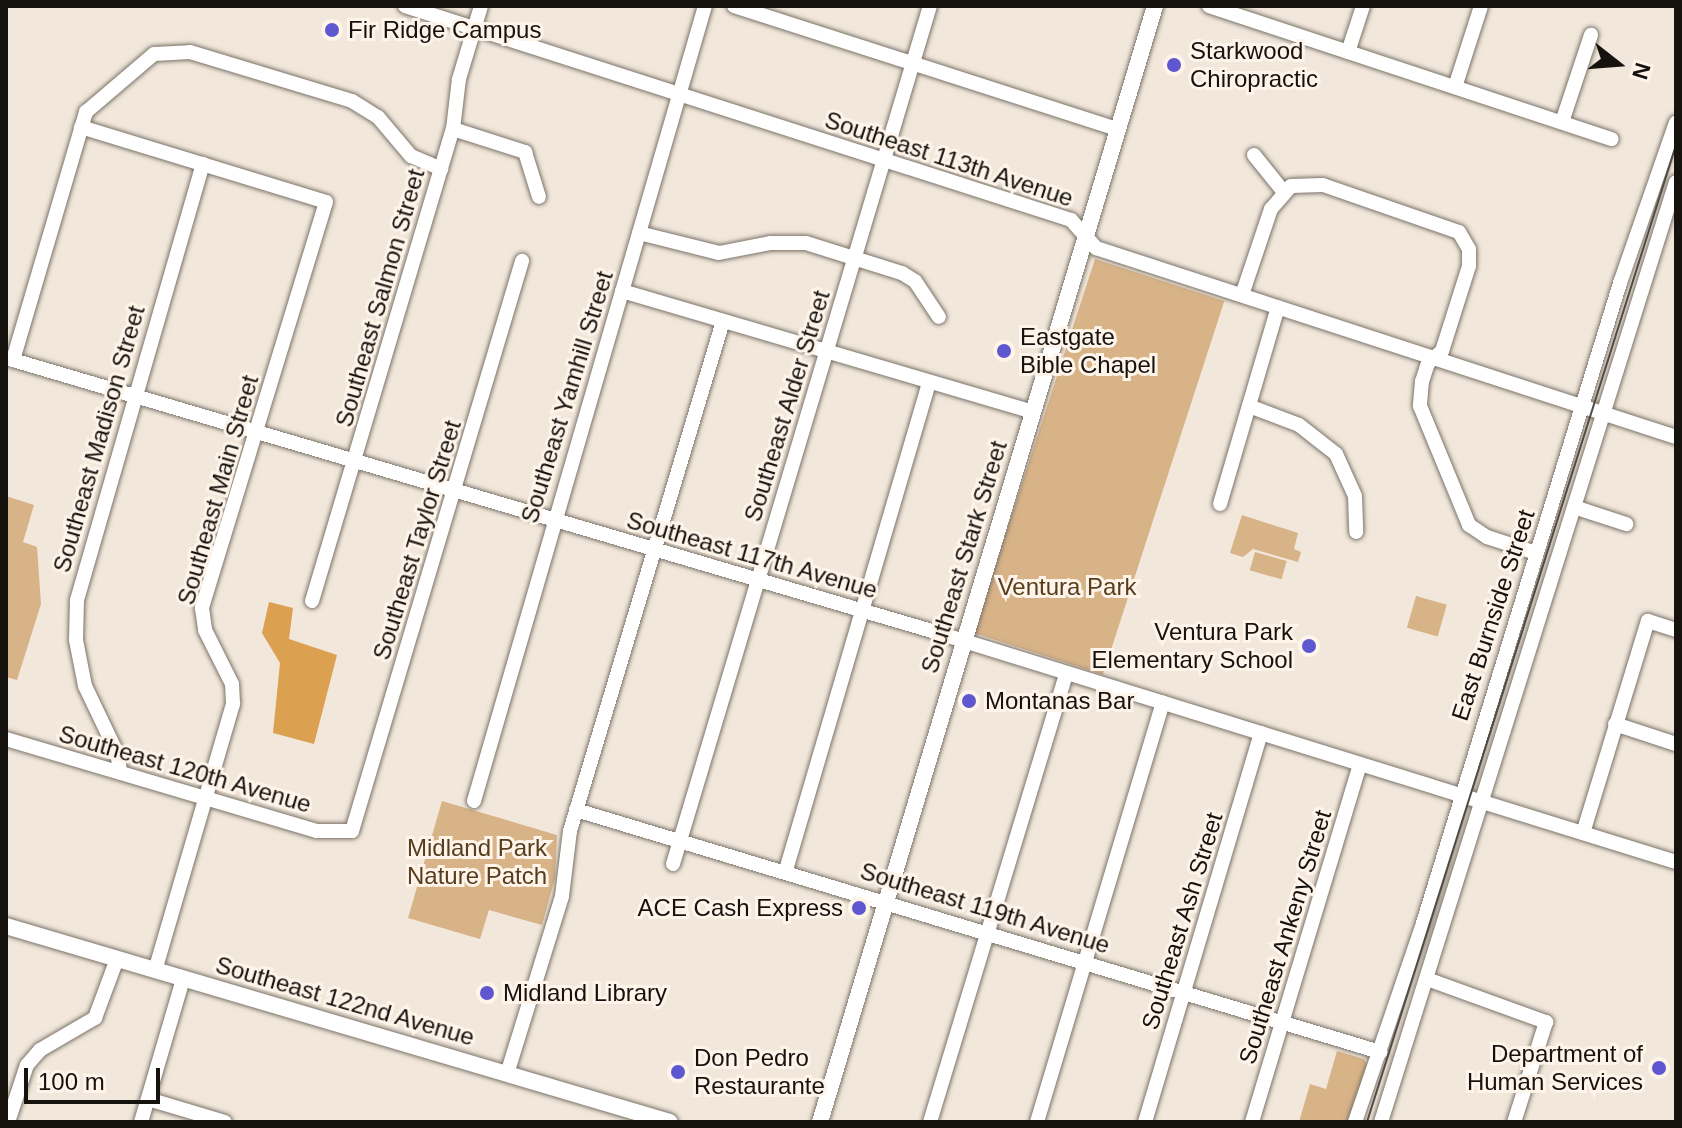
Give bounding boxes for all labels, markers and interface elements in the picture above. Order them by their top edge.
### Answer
place label: Fir Ridge Campus [348,16,541,44]
marker: Fir Ridge Campus [323,21,341,39]
north arrow [1578,24,1658,104]
place label: Starkwood Chiropractic [1190,37,1318,93]
marker: Starkwood Chiropractic [1165,56,1183,74]
text: N [1627,60,1656,82]
street label: Southeast 113th Avenue [821,105,1077,213]
street label: Southeast Salmon Street [329,166,431,430]
street label: Southeast Yamhill Street [515,267,619,527]
street label: Southeast Alder Street [738,286,836,526]
street label: Southeast Madison Street [47,302,151,576]
place label: Eastgate Bible Chapel [1020,323,1156,379]
marker: Eastgate Bible Chapel [995,342,1013,360]
street label: Southeast Main Street [171,372,265,608]
street label: Southeast Taylor Street [367,417,467,663]
street label: Southeast Stark Street [915,437,1013,677]
street label: Southeast 117th Avenue [623,505,881,605]
street label: East Burnside Street [1445,506,1541,724]
park label: Ventura Park [998,573,1136,601]
place label: Ventura Park Elementary School [1092,618,1293,674]
marker: Ventura Park Elementary School [1300,637,1318,655]
place label: Montanas Bar [985,687,1134,715]
marker: Montanas Bar [960,692,978,710]
street label: Southeast 120th Avenue [55,719,315,819]
street label: Southeast Ankeny Street [1232,806,1338,1068]
street label: Southeast Ash Street [1135,808,1229,1034]
park label: Midland Park Nature Patch [407,834,547,890]
street label: Southeast 119th Avenue [856,856,1114,960]
place label: ACE Cash Express [638,894,843,922]
marker: ACE Cash Express [850,899,868,917]
street label: Southeast 122nd Avenue [212,950,478,1052]
place label: Midland Library [503,979,667,1007]
marker: Midland Library [478,984,496,1002]
place label: Department of Human Services [1467,1040,1643,1096]
place label: Don Pedro Restaurante [694,1044,825,1100]
scale bar [28,1052,164,1102]
marker: Department of Human Services [1650,1059,1668,1077]
marker: Don Pedro Restaurante [669,1063,687,1081]
text: 100 m [38,1068,105,1095]

